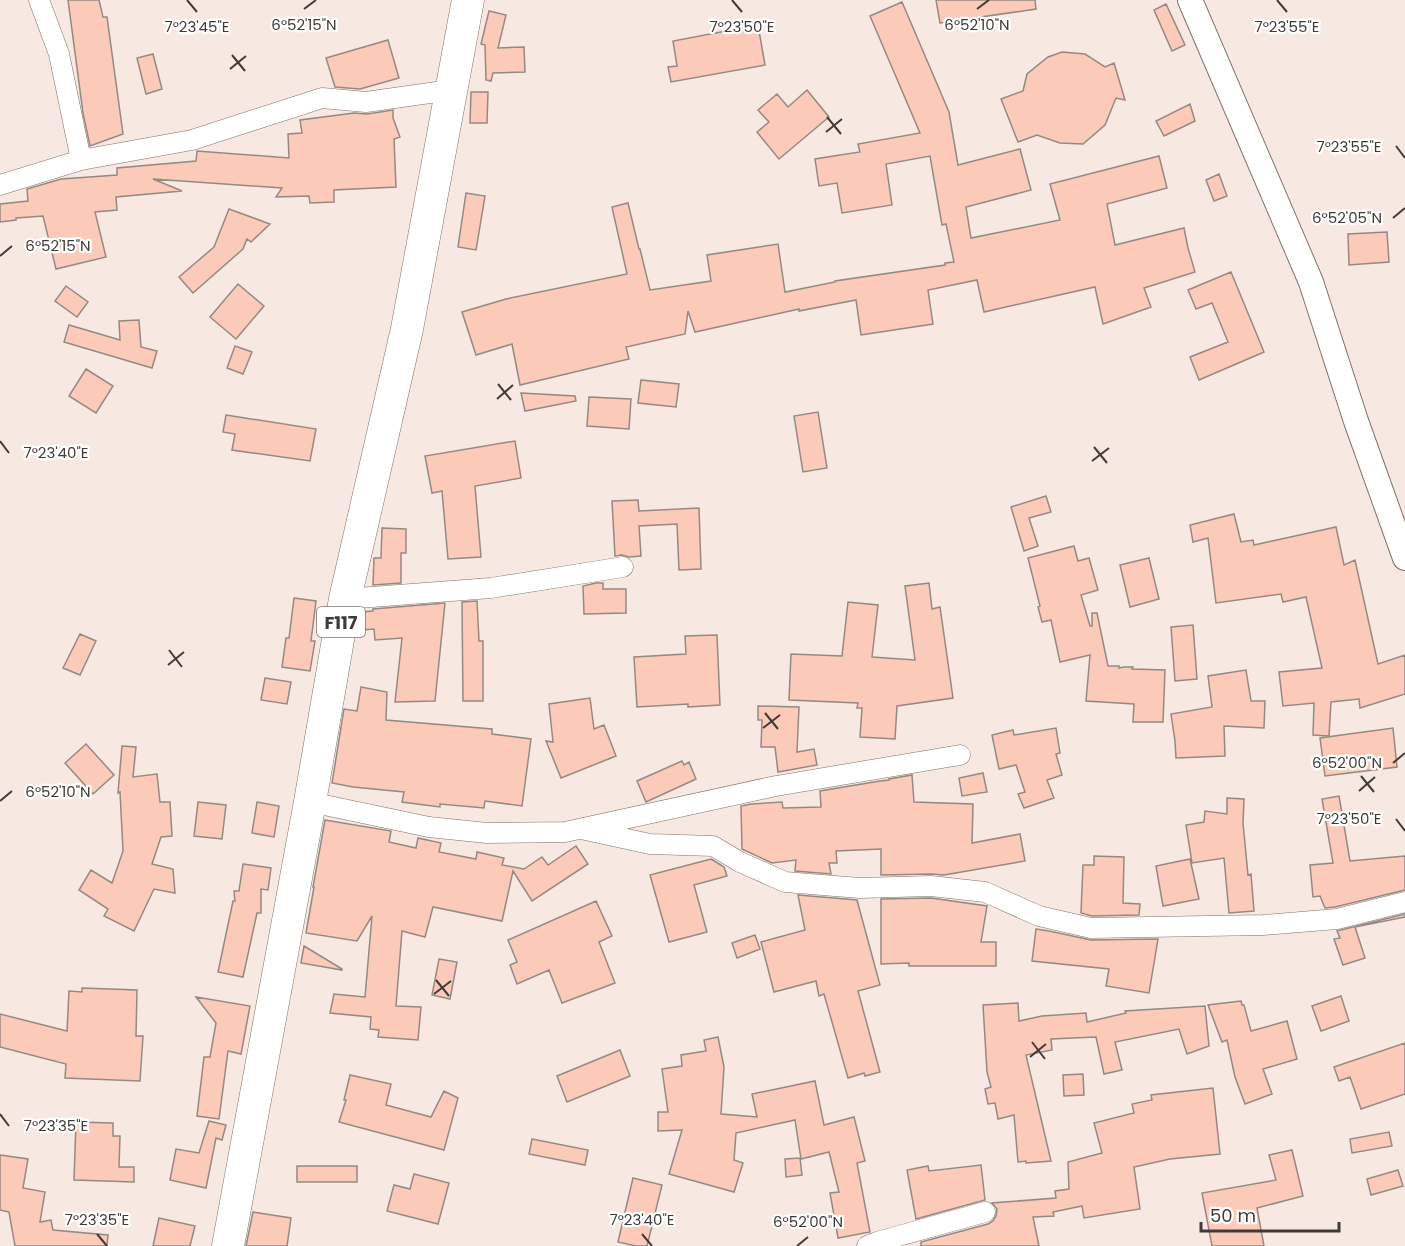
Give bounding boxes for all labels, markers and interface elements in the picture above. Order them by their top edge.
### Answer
text: 6°52'15"N [271,14,337,35]
text: 6°52'10"N [944,14,1010,35]
text: 7°23'45"E [164,16,230,37]
text: 7°23'50"E [709,16,775,37]
text: 7°23'55"E [1254,16,1320,37]
text: 7°23'55"E [1316,136,1382,157]
text: 6°52'05"N [1312,207,1382,228]
text: 6°52'15"N [25,235,91,256]
text: 7°23'40"E [23,442,89,463]
road number: F117 [317,607,365,637]
text: 6°52'00"N [1312,752,1382,773]
text: 6°52'10"N [25,781,91,802]
text: 7°23'50"E [1316,808,1382,829]
text: 7°23'35"E [24,1115,88,1136]
scale bar [1201,1195,1339,1233]
text: 50 m [1210,1203,1256,1228]
text: 7°23'35"E [65,1209,129,1230]
text: 7°23'40"E [609,1209,675,1230]
text: 6°52'00"N [773,1211,843,1232]

